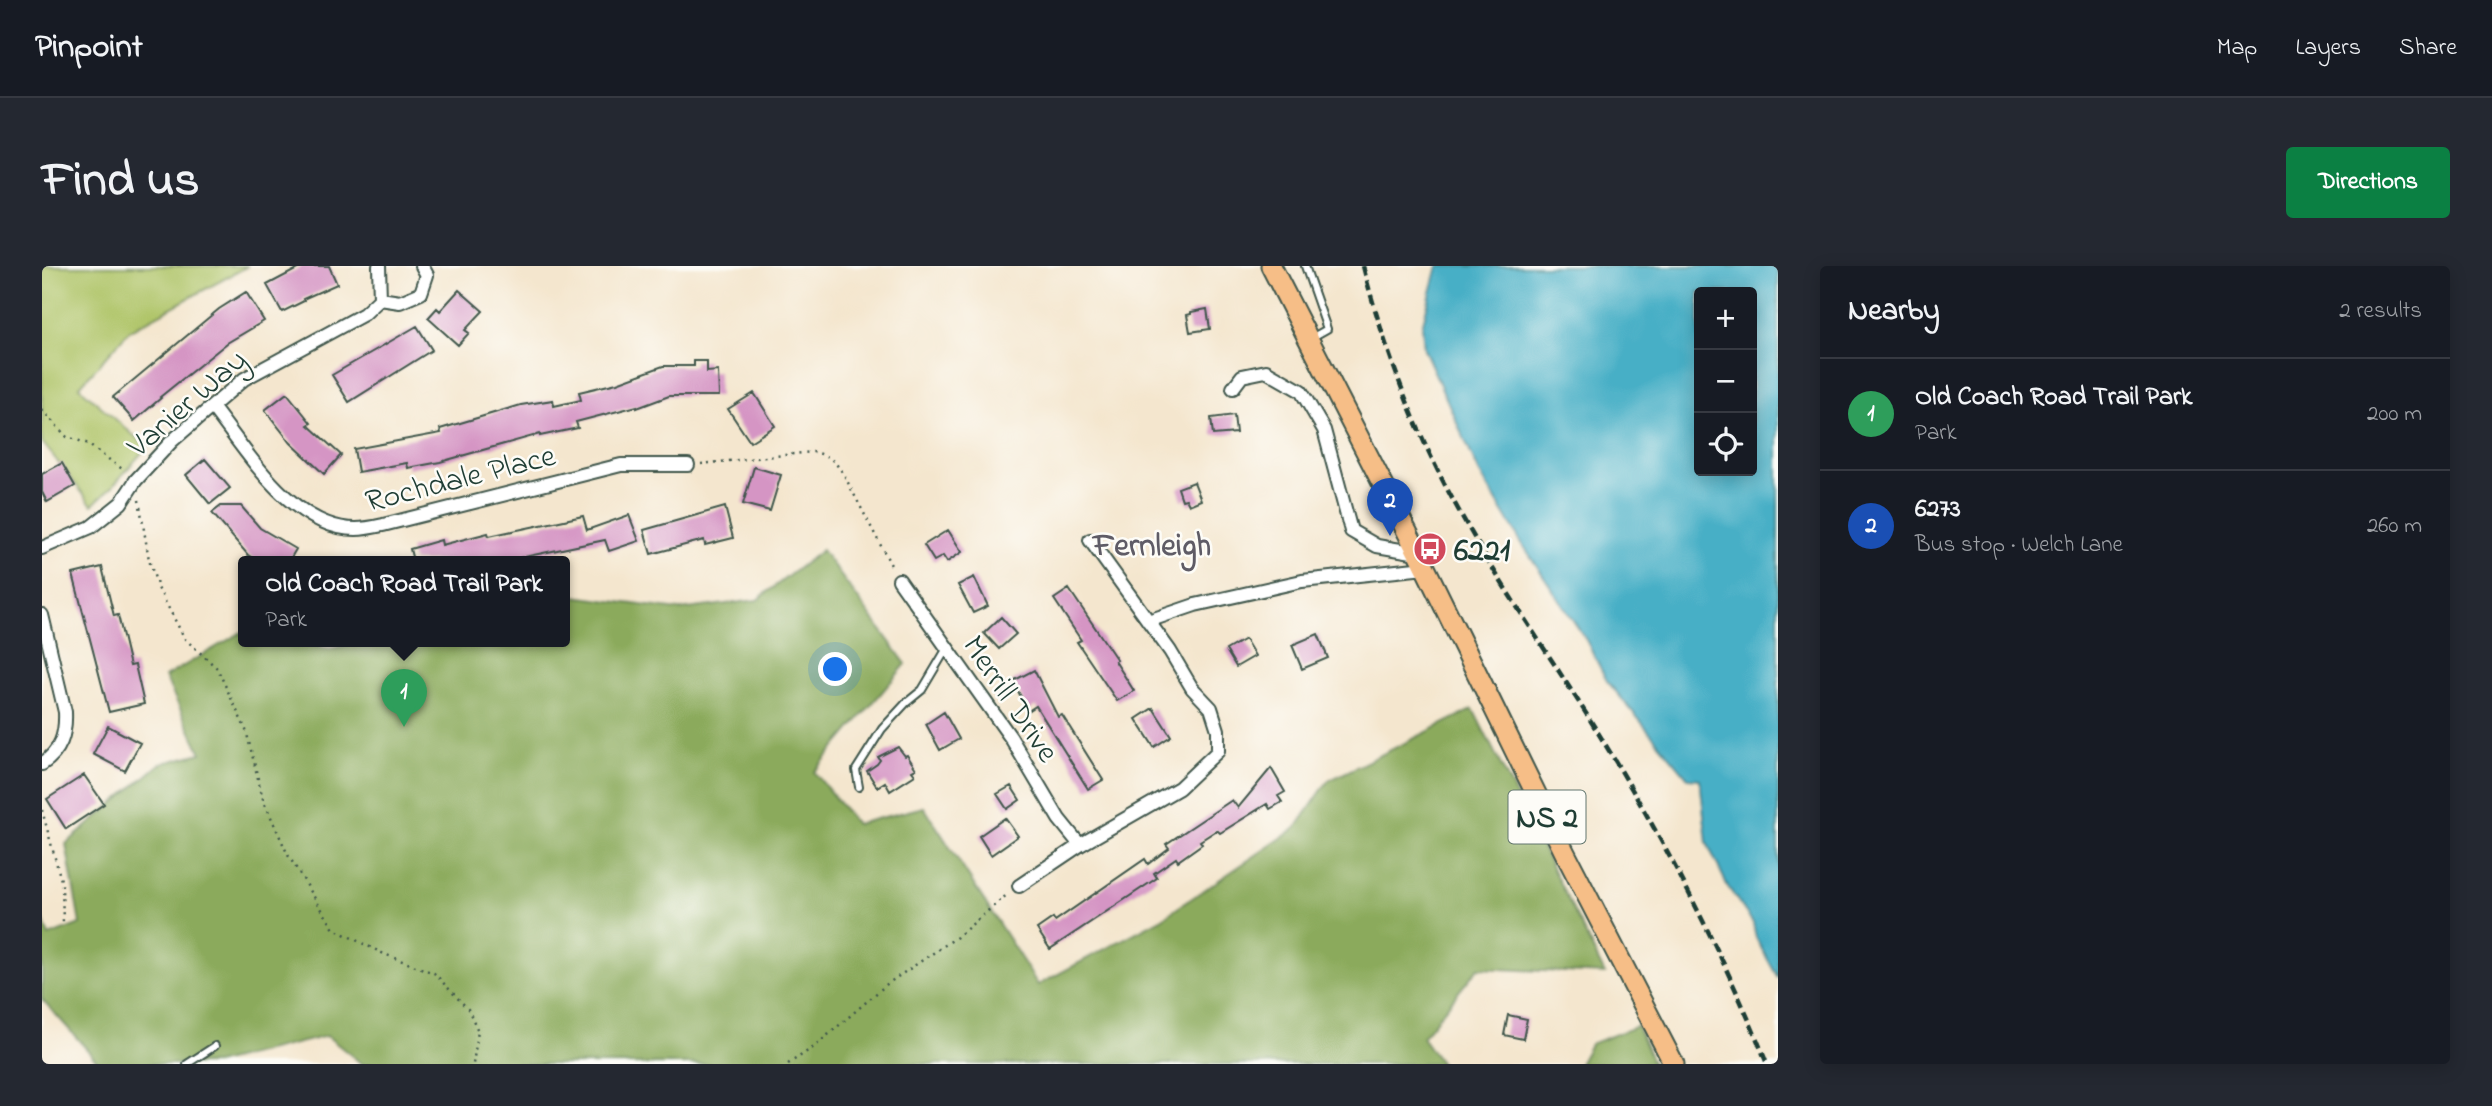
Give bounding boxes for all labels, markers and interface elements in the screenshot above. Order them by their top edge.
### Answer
text: Pinpoint [35,24,143,72]
text: Map [2217,31,2257,66]
text: Layers [2295,31,2361,66]
text: Share [2399,31,2457,66]
text: Find us [42,146,199,218]
button: Directions [2286,147,2450,218]
map controls [1694,287,1757,476]
button: + [1694,287,1757,350]
text: Nearby [1848,290,1940,334]
text: 2 results [2339,295,2422,328]
street label: Vanier Way [117,339,259,471]
button: − [1694,350,1757,413]
text: Old Coach Road Trail Park [1915,379,2192,417]
text: 1 [1867,398,1875,431]
text: 200 m [2367,398,2422,431]
button: locate [1694,413,1757,476]
text: Park [1915,417,1957,450]
street label: Rochdale Place [361,434,562,527]
pin: 2 [1367,478,1413,536]
text: 6273 [1915,491,1961,529]
text: 2 [1865,510,1877,543]
text: 260 m [2367,510,2422,543]
district label: Fernleigh [1091,523,1211,572]
place label: 6221 [1454,529,1510,576]
text: Bus stop · Welch Lane [1915,529,2123,562]
bus stop icon: 6221 [1411,530,1449,568]
popup [238,556,570,647]
text: Old Coach Road Trail Park [265,566,543,604]
text: Park [265,604,307,637]
street label: Merrill Drive [949,627,1069,774]
your location [818,652,852,686]
pin: 1 [381,669,427,727]
road number: NS 2 [1508,790,1586,844]

